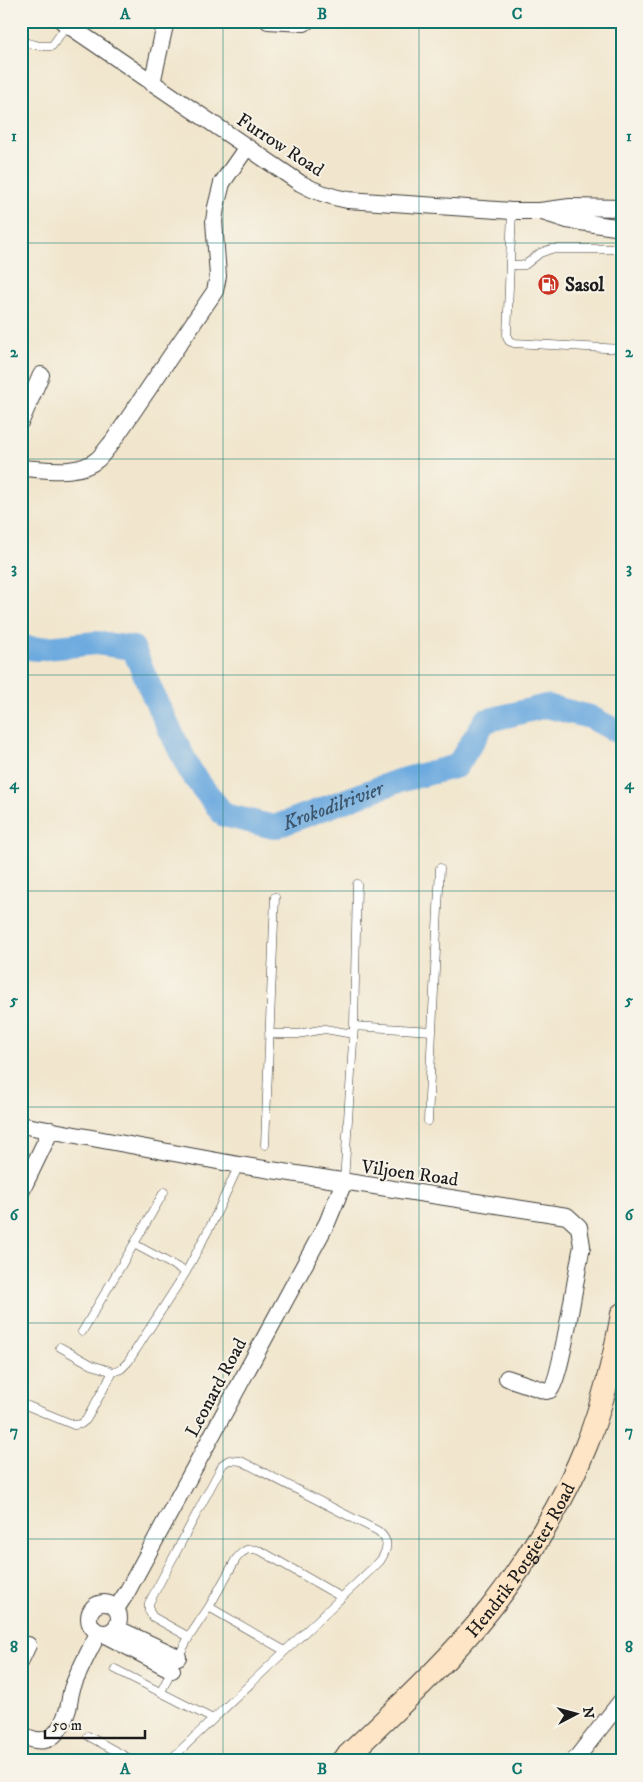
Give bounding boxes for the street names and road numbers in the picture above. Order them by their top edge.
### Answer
street label: Furrow Road [232,109,328,182]
street label: Viljoen Road [359,1155,460,1192]
street label: Leonard Road [181,1334,252,1441]
street label: Hendrik Potgieter Road [461,1479,581,1643]

